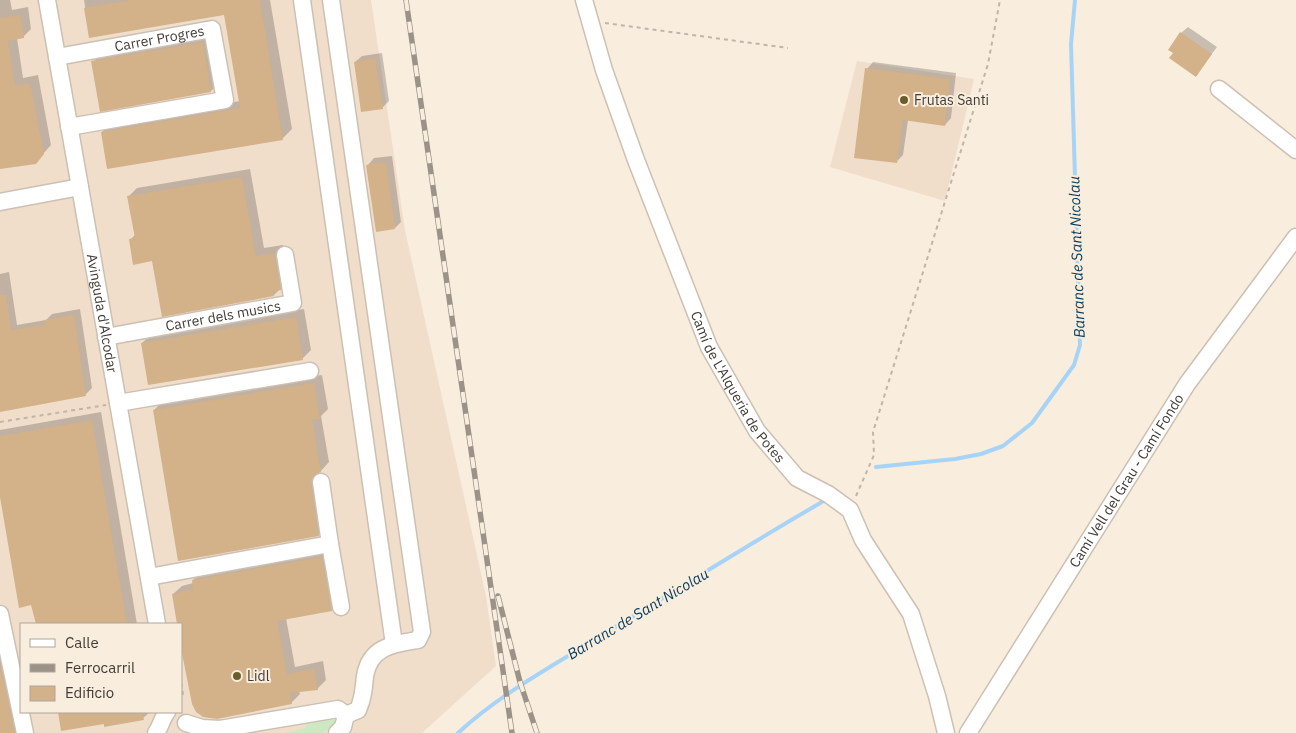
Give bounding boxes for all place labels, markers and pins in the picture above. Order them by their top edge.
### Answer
place label: Frutas Santi [914,91,989,109]
marker: Frutas Santi [898,94,910,106]
place label: Lidl [247,667,270,685]
marker: Lidl [231,670,243,682]

